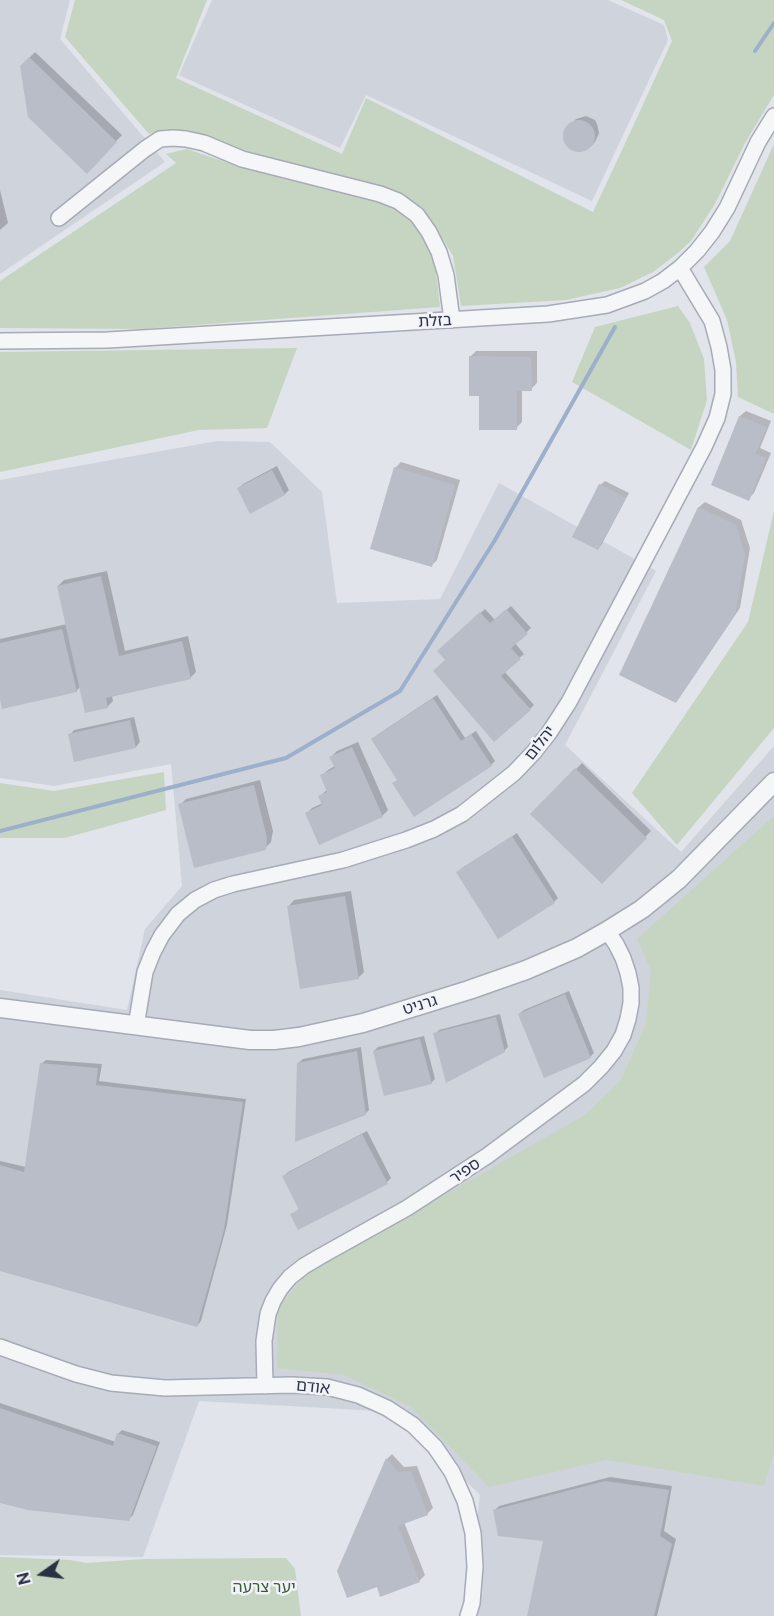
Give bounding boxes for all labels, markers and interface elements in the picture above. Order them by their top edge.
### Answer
street label: בזלת [418,311,452,331]
street label: יהלום [521,722,559,764]
street label: גרניט [400,991,440,1019]
street label: ספיר [446,1154,484,1188]
street label: אודם [295,1376,331,1398]
north arrow [12,1544,72,1604]
text: N [13,1570,35,1587]
park label: יער צרעה [232,1577,296,1597]

